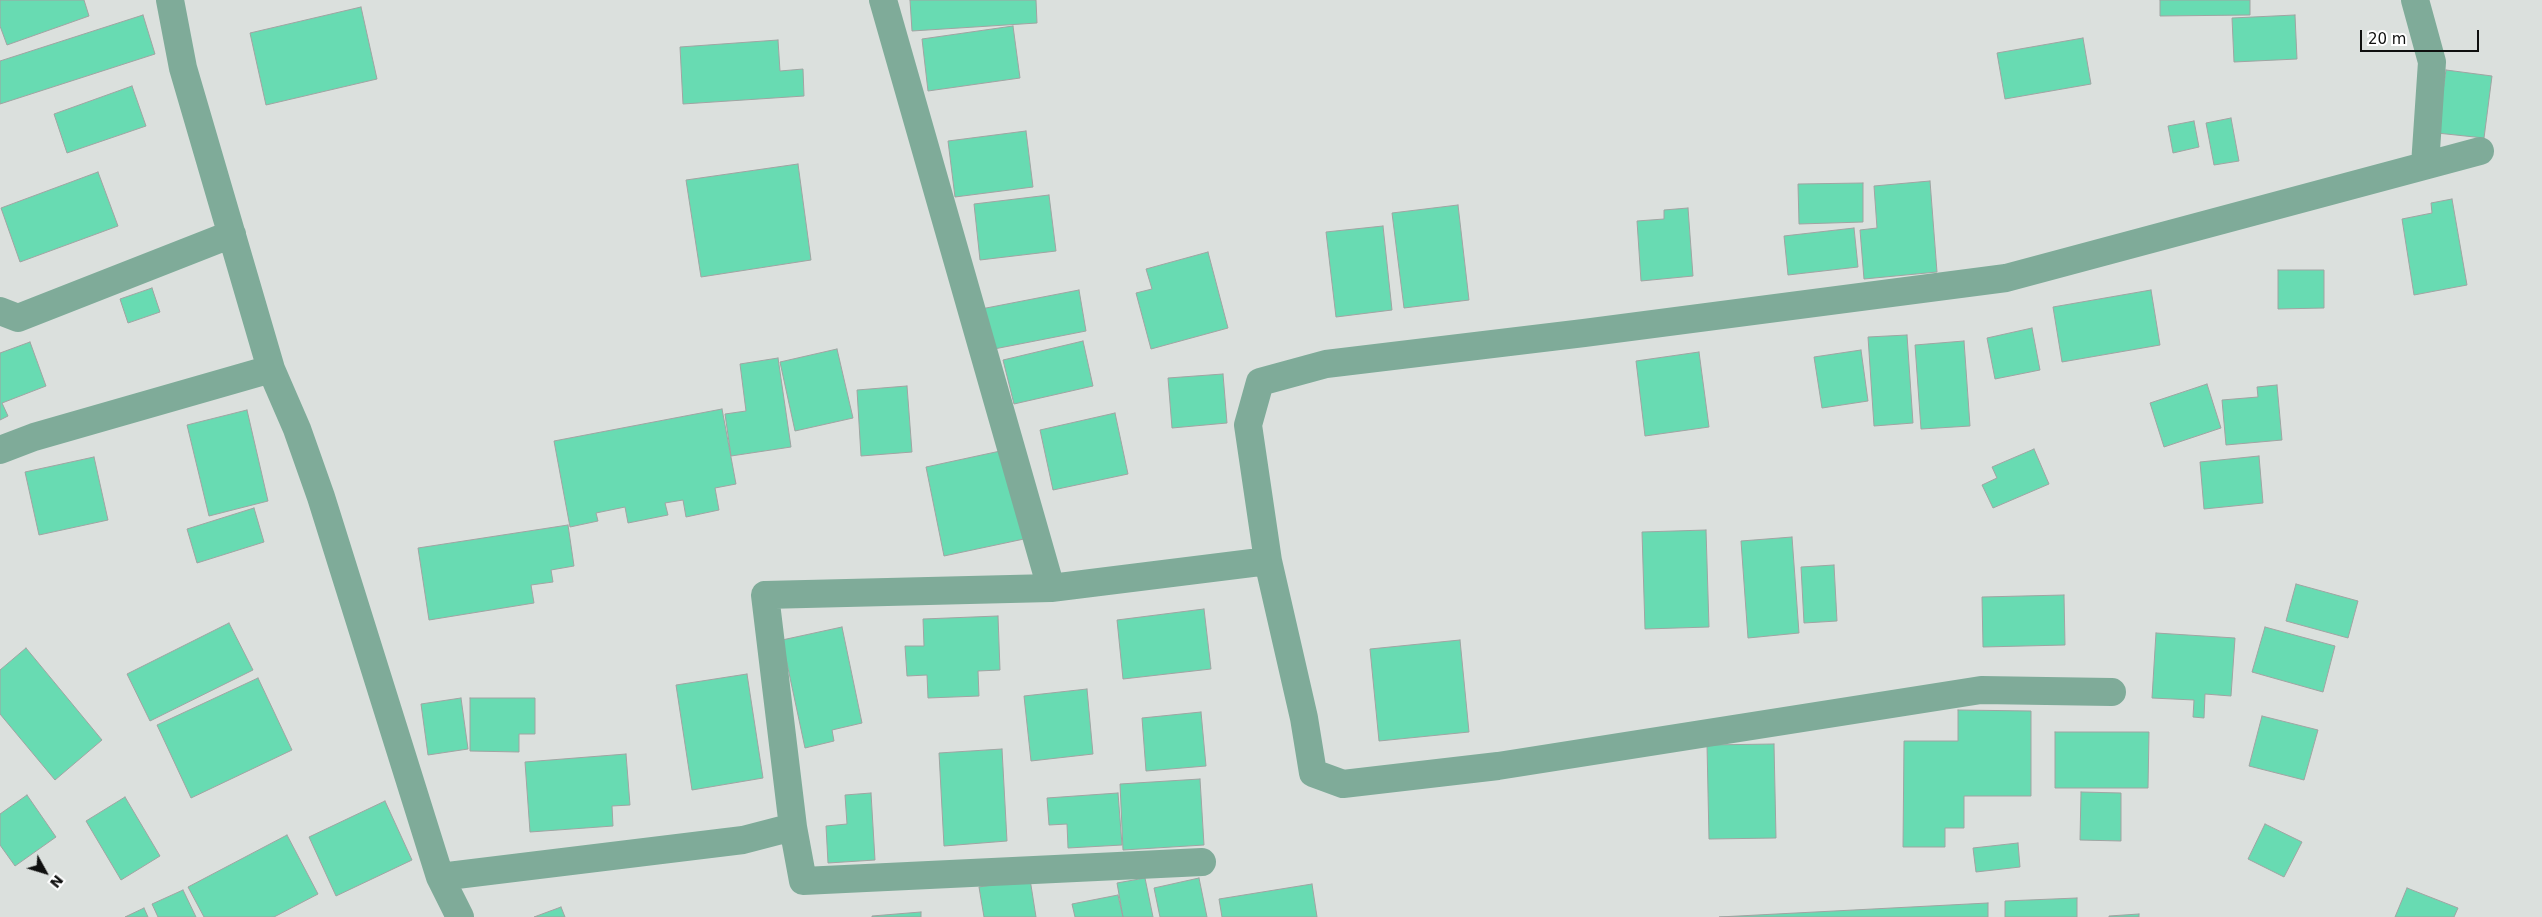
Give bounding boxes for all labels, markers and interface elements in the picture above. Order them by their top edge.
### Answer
scale bar [2362,20,2481,52]
text: 20 m [2368,30,2406,48]
north arrow [20,847,70,897]
text: N [47,872,67,891]

